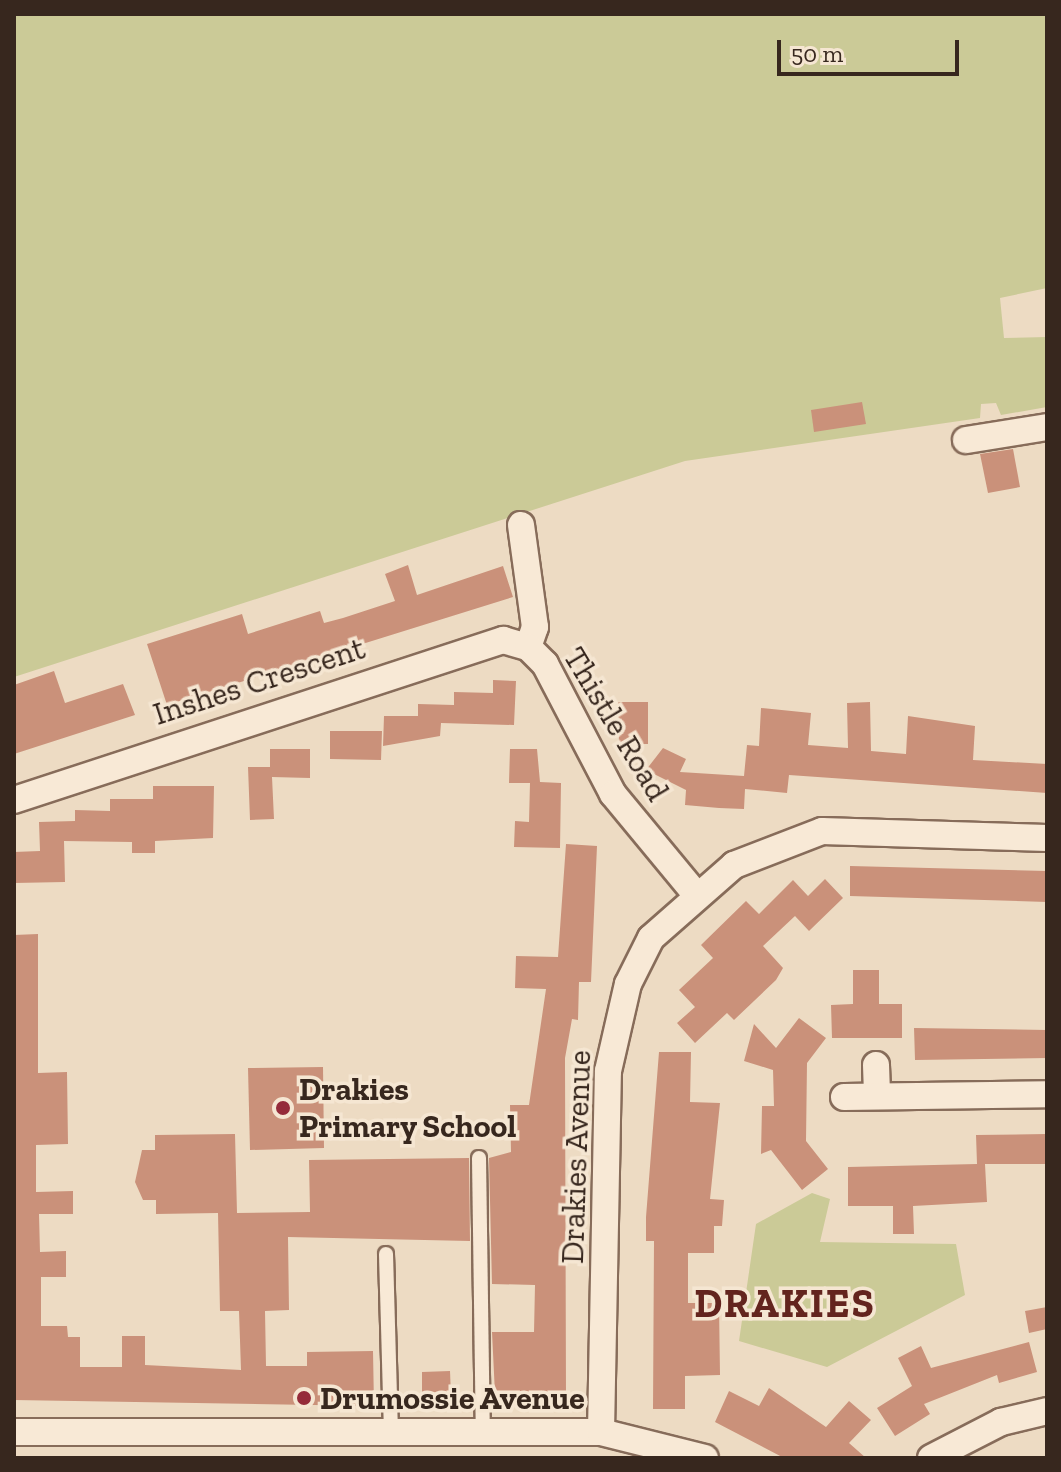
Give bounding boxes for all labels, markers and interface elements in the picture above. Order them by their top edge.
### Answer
scale bar [781,24,963,74]
text: 50 m [791,39,843,68]
street label: Inshes Crescent [148,629,370,733]
street label: Thistle Road [555,640,677,808]
street label: Drakies Avenue [553,1049,599,1265]
place label: Drakies Primary School [299,1071,517,1146]
marker: Drakies Primary School [274,1099,292,1117]
district label: DRAKIES [694,1279,876,1327]
place label: Drumossie Avenue [320,1379,586,1417]
marker: Drumossie Avenue [295,1389,313,1407]

